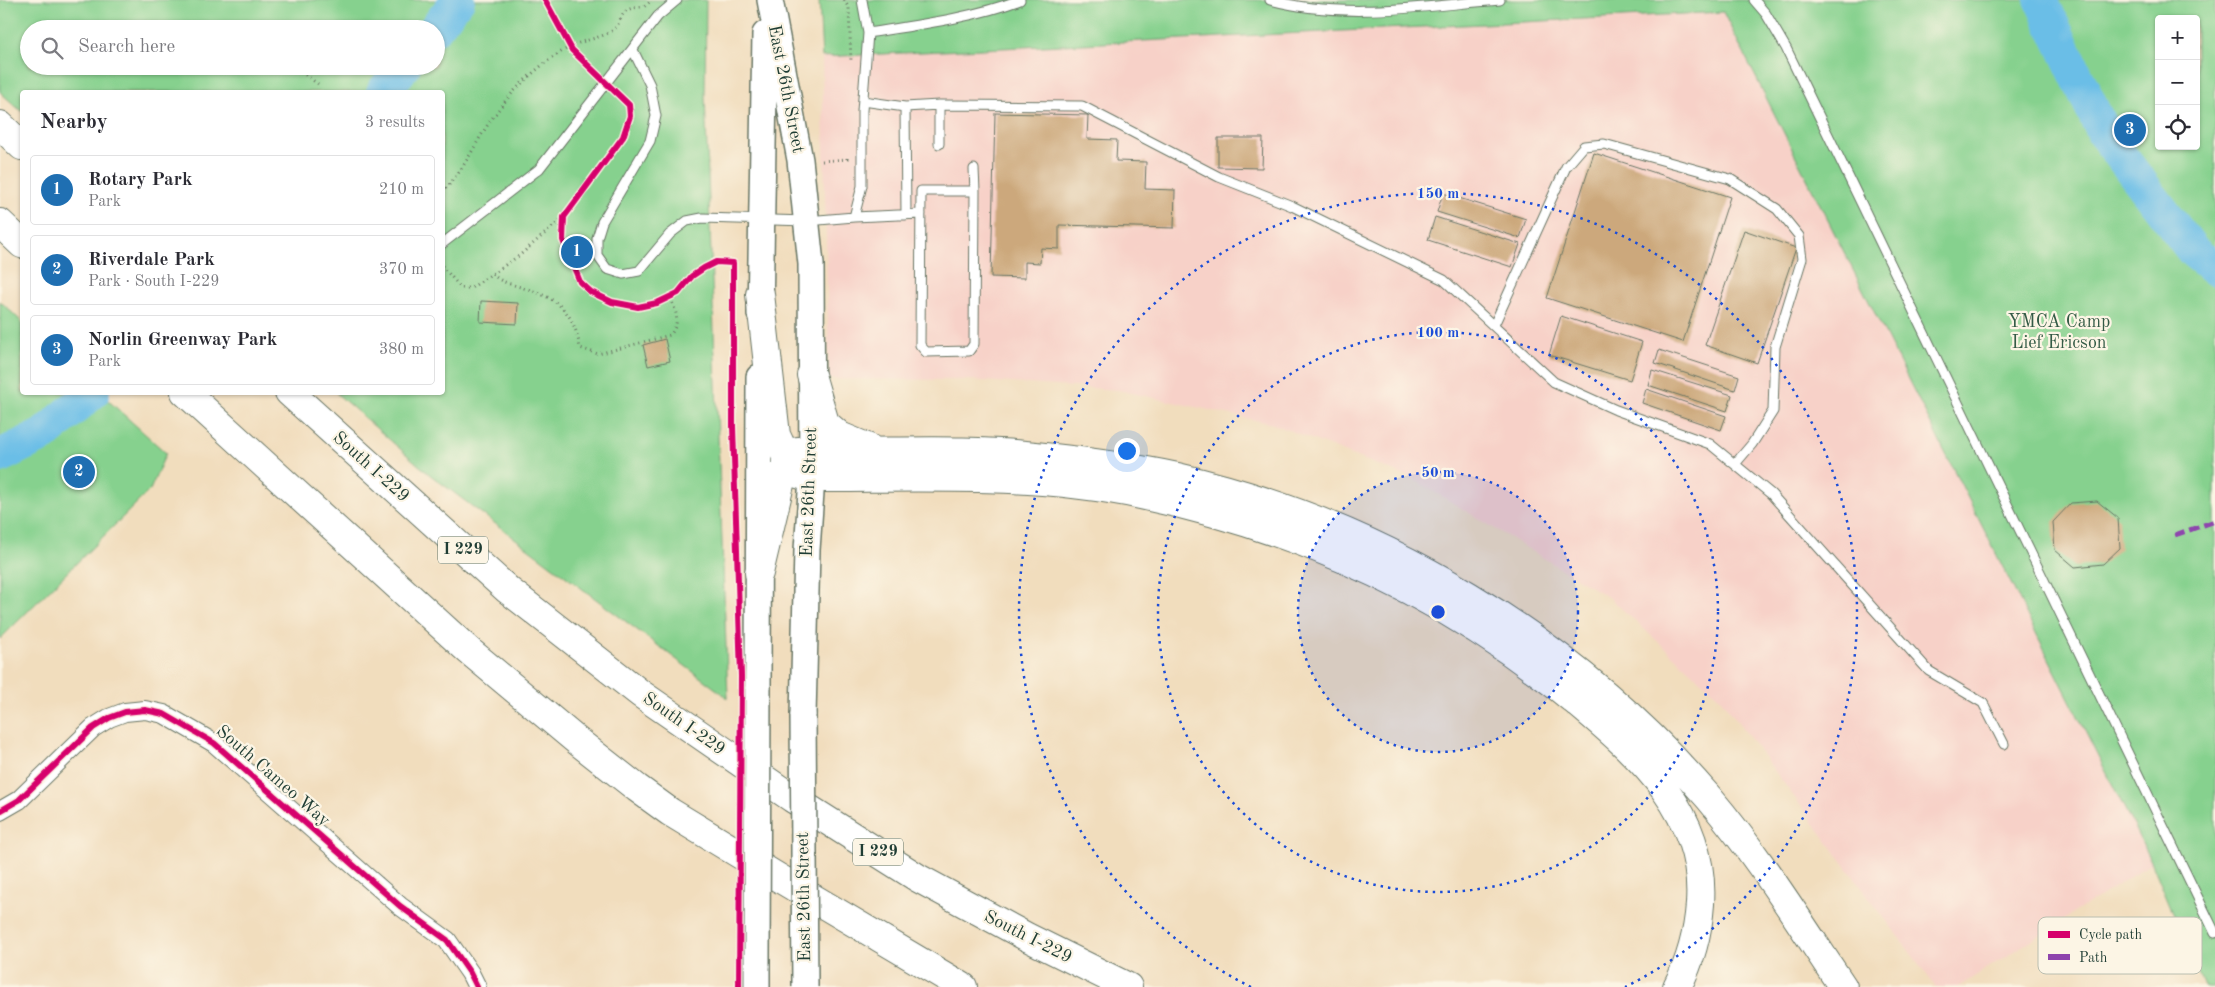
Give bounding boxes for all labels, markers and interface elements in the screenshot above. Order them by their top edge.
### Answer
map controls [2155,15,2200,150]
button: + [2155,15,2200,60]
search box [20,20,445,75]
street label: East 26th Street [765,23,807,155]
icon: search [38,34,66,62]
text: Search here [78,38,175,57]
button: − [2155,60,2200,105]
button: locate [2155,105,2200,150]
pin: 3 [2114,111,2146,149]
text: Nearby [40,112,108,133]
text: 3 results [365,115,425,131]
text: Rotary Park [88,171,193,190]
text: 1 [52,182,62,198]
text: 210 m [379,182,424,198]
text: 150 m [1417,187,1459,202]
text: Park [88,194,121,210]
pin: 1 [561,233,593,271]
text: Riverdale Park [88,251,215,270]
text: 2 [52,262,62,278]
text: 370 m [379,262,424,278]
text: Park · South I-229 [88,274,220,290]
park label: YMCA Camp Lief Ericson [2008,313,2110,352]
text: 100 m [1417,326,1459,341]
text: Norlin Greenway Park [88,331,278,350]
text: 3 [52,342,62,358]
text: 380 m [379,342,424,358]
text: Park [88,354,121,370]
street label: East 26th Street [798,427,820,557]
street label: South I-229 [329,428,413,506]
your location [1114,438,1140,464]
pin: 2 [63,453,95,491]
text: 50 m [1421,466,1455,481]
road number: I 229 [438,536,488,564]
centre of rings [1429,603,1447,621]
street label: South I-229 [640,689,728,759]
street label: South Cameo Way [213,722,334,830]
street label: East 26th Street [794,832,814,962]
road number: I 229 [853,839,903,866]
street label: South I-229 [981,907,1075,967]
legend [2038,917,2202,974]
text: Cycle path [2079,928,2142,942]
text: Path [2079,951,2108,965]

